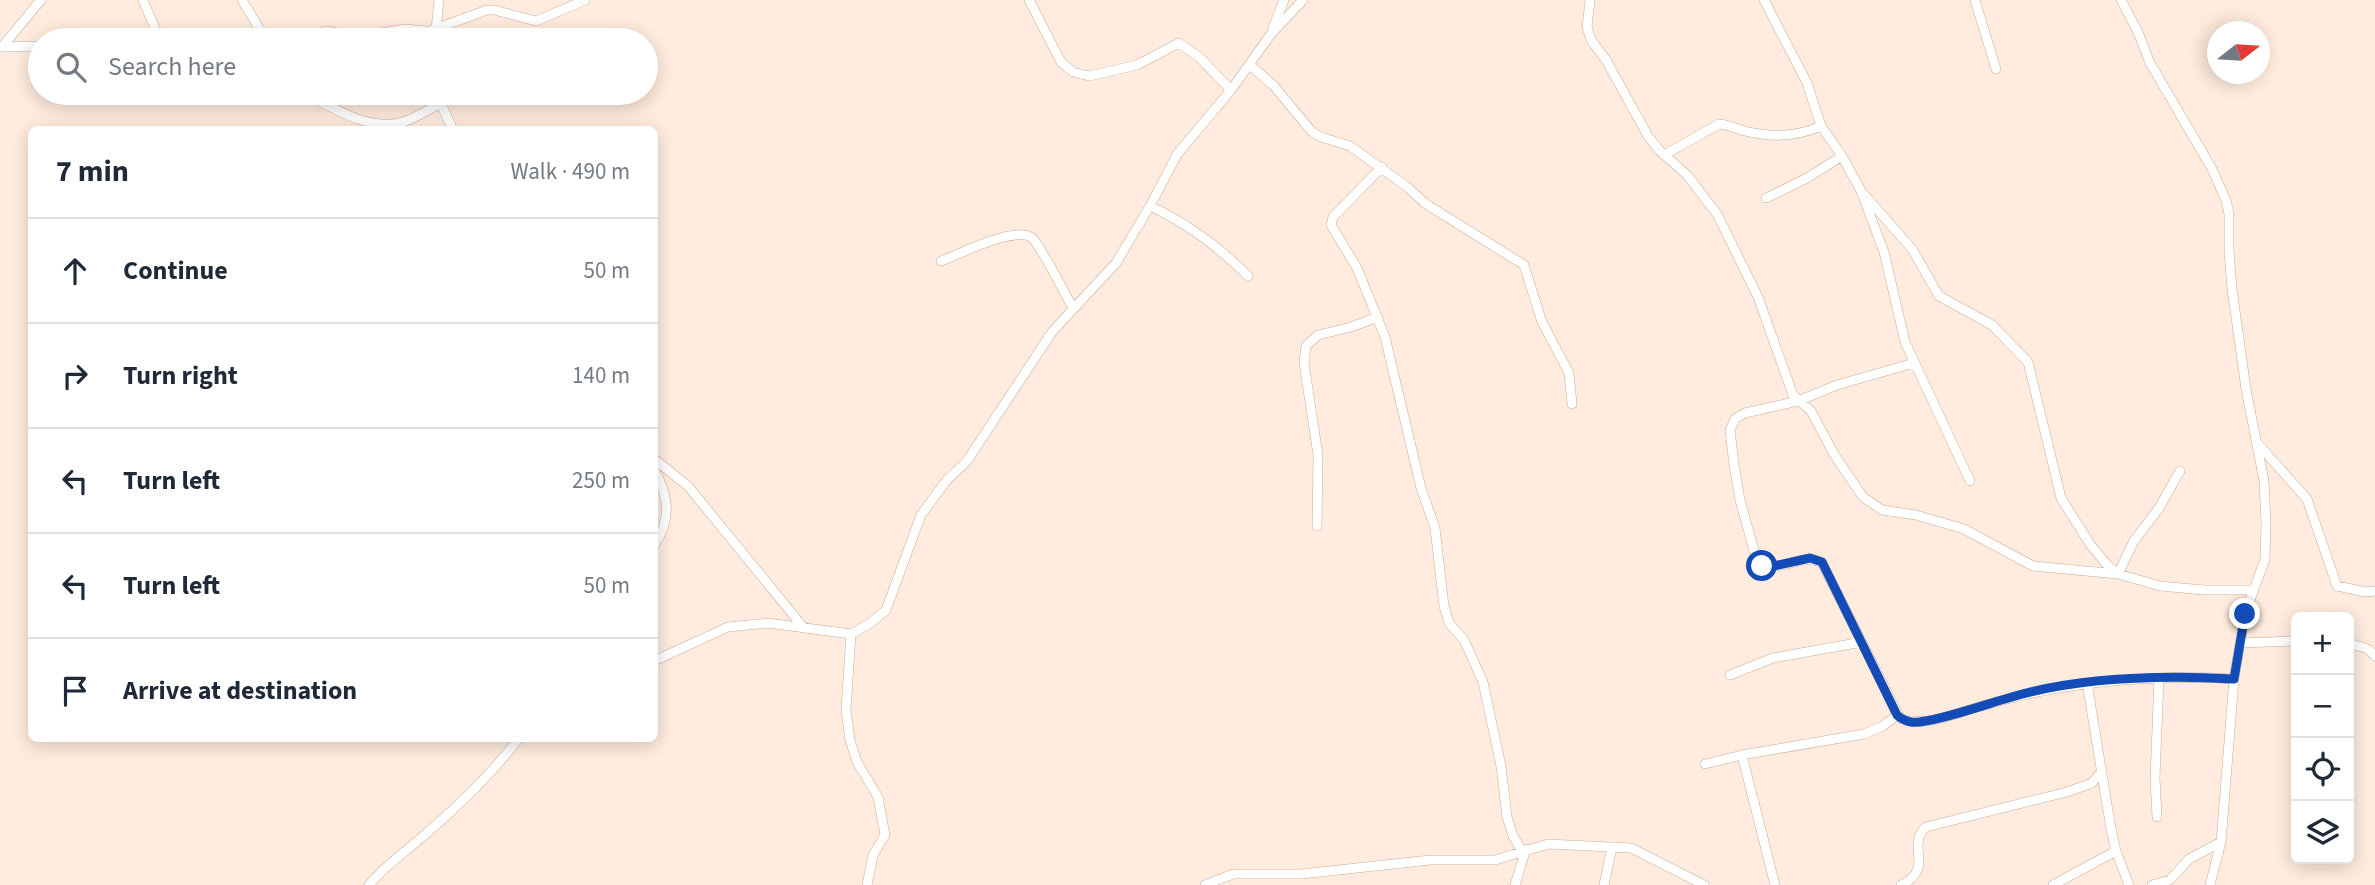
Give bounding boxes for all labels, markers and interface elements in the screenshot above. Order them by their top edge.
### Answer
north arrow [2207,21,2270,84]
search box [28,28,658,105]
icon: search [52,48,90,86]
text: Search here [108,48,236,85]
text: 7 min [56,150,129,193]
text: Walk · 490 m [511,155,630,188]
icon: ahead [56,252,94,290]
text: Continue [123,252,228,289]
text: 50 m [583,254,630,287]
icon: right [56,357,94,395]
text: Turn right [123,357,238,394]
text: 140 m [572,359,630,392]
icon: left [56,462,94,500]
text: Turn left [123,462,220,499]
text: 250 m [572,464,630,497]
route start [1746,550,1777,581]
icon: left [56,567,94,605]
text: Turn left [123,567,220,604]
text: 50 m [583,569,630,602]
route end [2229,598,2260,629]
map controls [2291,612,2354,864]
button: + [2291,612,2354,675]
icon: arrive [56,672,94,710]
text: Arrive at destination [123,672,357,709]
button: − [2291,675,2354,738]
button: locate [2291,738,2354,801]
button: layers [2291,801,2354,864]

